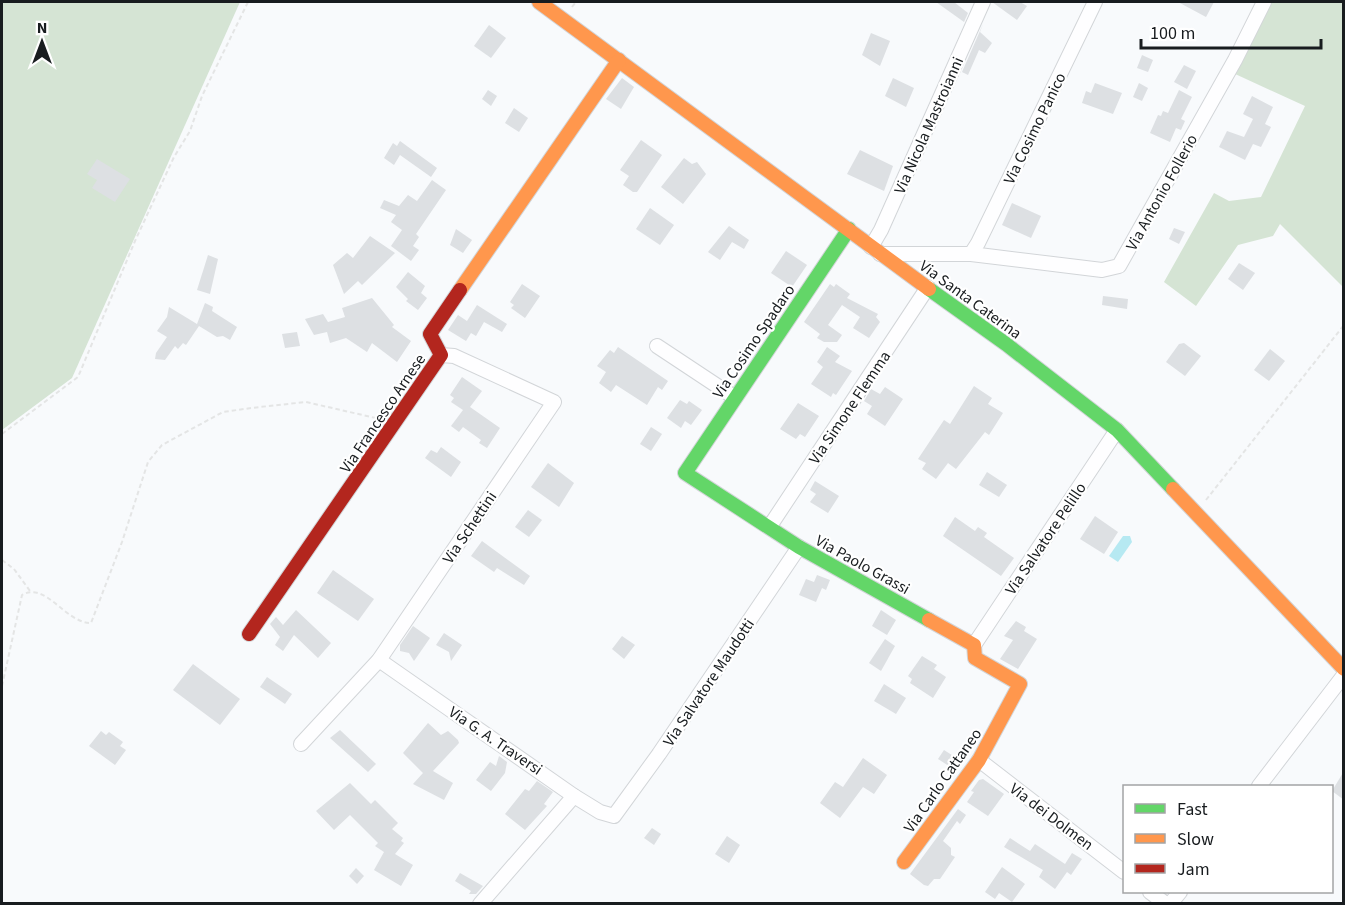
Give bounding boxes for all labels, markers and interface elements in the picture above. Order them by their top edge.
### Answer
north arrow [12,12,72,72]
scale bar [1141,12,1321,50]
text: N [37,17,47,39]
text: 100 m [1150,21,1195,46]
street label: Via Nicola Mastroianni [889,53,969,197]
street label: Via Cosimo Panico [998,69,1071,188]
street label: Via Antonio Follerio [1121,130,1203,255]
street label: Via Santa Caterina [915,255,1026,344]
street label: Via Cosimo Spadaro [707,280,800,403]
street label: Via Simone Flemma [804,347,896,469]
street label: Via Francesco Arnese [335,350,431,477]
street label: Via Salvatore Pelillo [1000,478,1092,599]
street label: Via Schettini [438,487,502,568]
street label: Via Paolo Grassi [811,530,914,600]
street label: Via Salvatore Maudotti [658,614,760,751]
street label: Via G. A. Traversi [444,701,547,780]
street label: Via Carlo Cattaneo [899,724,987,837]
street label: Via dei Dolmen [1005,778,1098,856]
legend [1123,785,1333,893]
text: Fast [1177,797,1208,822]
text: Slow [1177,827,1214,852]
text: Jam [1177,857,1210,882]

